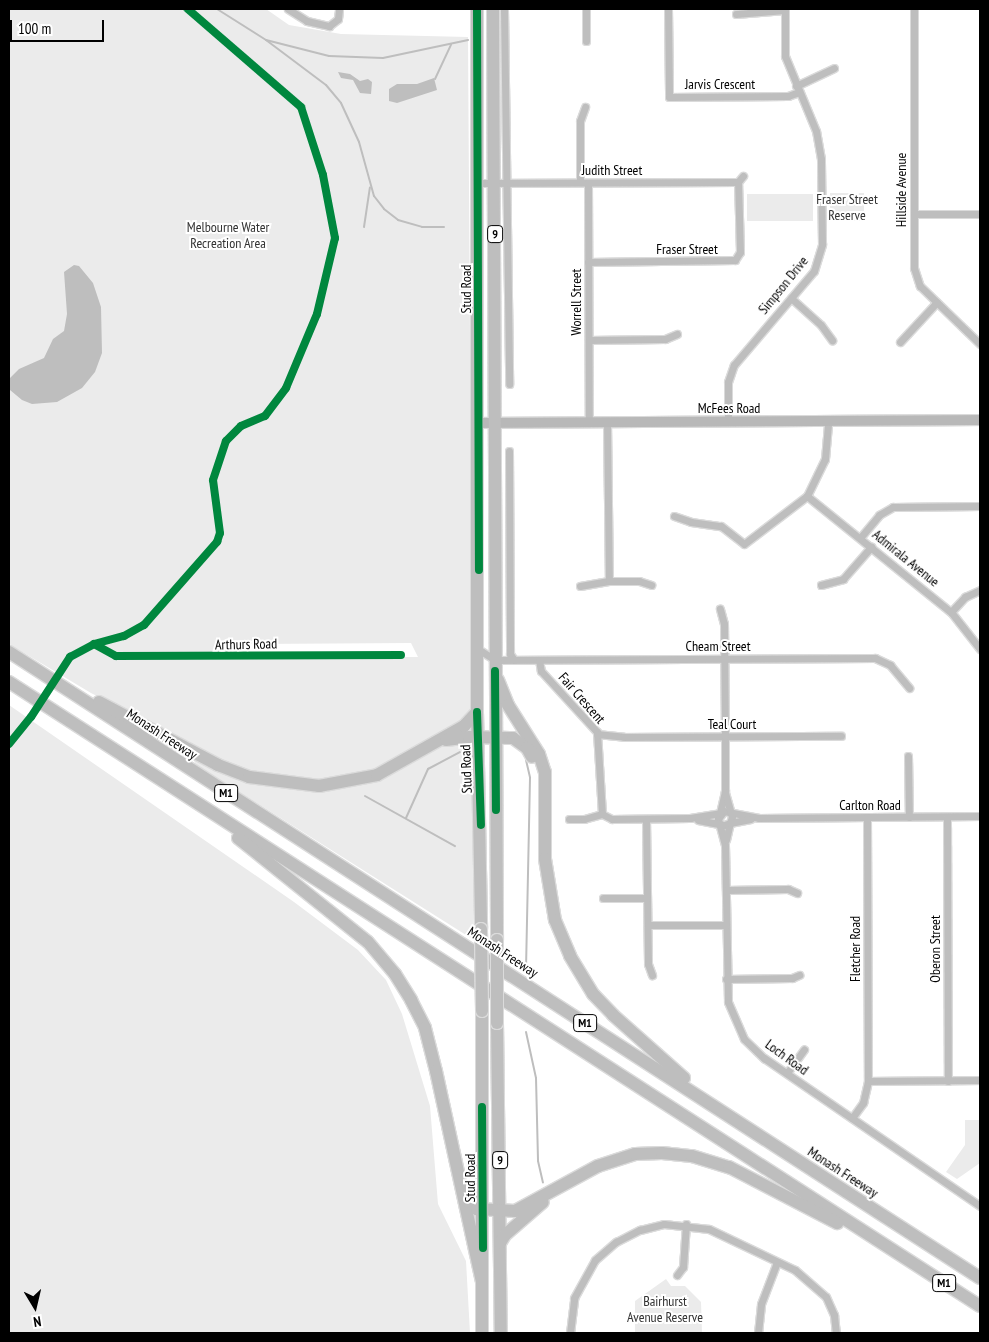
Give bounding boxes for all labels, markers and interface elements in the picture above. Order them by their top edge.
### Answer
scale bar [12,10,106,42]
text: 100 m [18,19,51,38]
street label: Jarvis Crescent [685,76,755,92]
street label: Hillside Avenue [893,152,909,228]
street label: Judith Street [582,162,642,178]
park label: Fraser Street Reserve [816,191,878,223]
park label: Melbourne Water Recreation Area [187,219,269,252]
road number: 9 [486,224,504,243]
street label: Fraser Street [656,241,718,257]
street label: Simpson Drive [755,253,811,317]
street label: Stud Road [458,265,474,313]
street label: Worrell Street [568,269,584,335]
street label: McFees Road [698,400,760,416]
street label: Admirala Avenue [869,526,943,590]
street label: Arthurs Road [215,635,277,653]
street label: Cheam Street [685,638,751,654]
street label: Fair Crescent [555,669,609,727]
street label: Monash Freeway [124,705,200,763]
street label: Teal Court [708,716,756,732]
street label: Stud Road [457,744,475,794]
road number: M1 [214,784,238,802]
street label: Carlton Road [839,797,901,813]
street label: Oberon Street [927,915,943,983]
street label: Fletcher Road [847,916,863,982]
street label: Monash Freeway [465,923,541,981]
road number: M1 [572,1014,598,1032]
street label: Loch Road [762,1036,812,1078]
street label: Monash Freeway [805,1143,881,1201]
road number: 9 [491,1150,509,1170]
street label: Stud Road [462,1154,478,1202]
road number: M1 [932,1274,956,1292]
north arrow [10,1282,60,1332]
park label: Bairhurst Avenue Reserve [627,1293,703,1325]
text: N [32,1312,42,1331]

